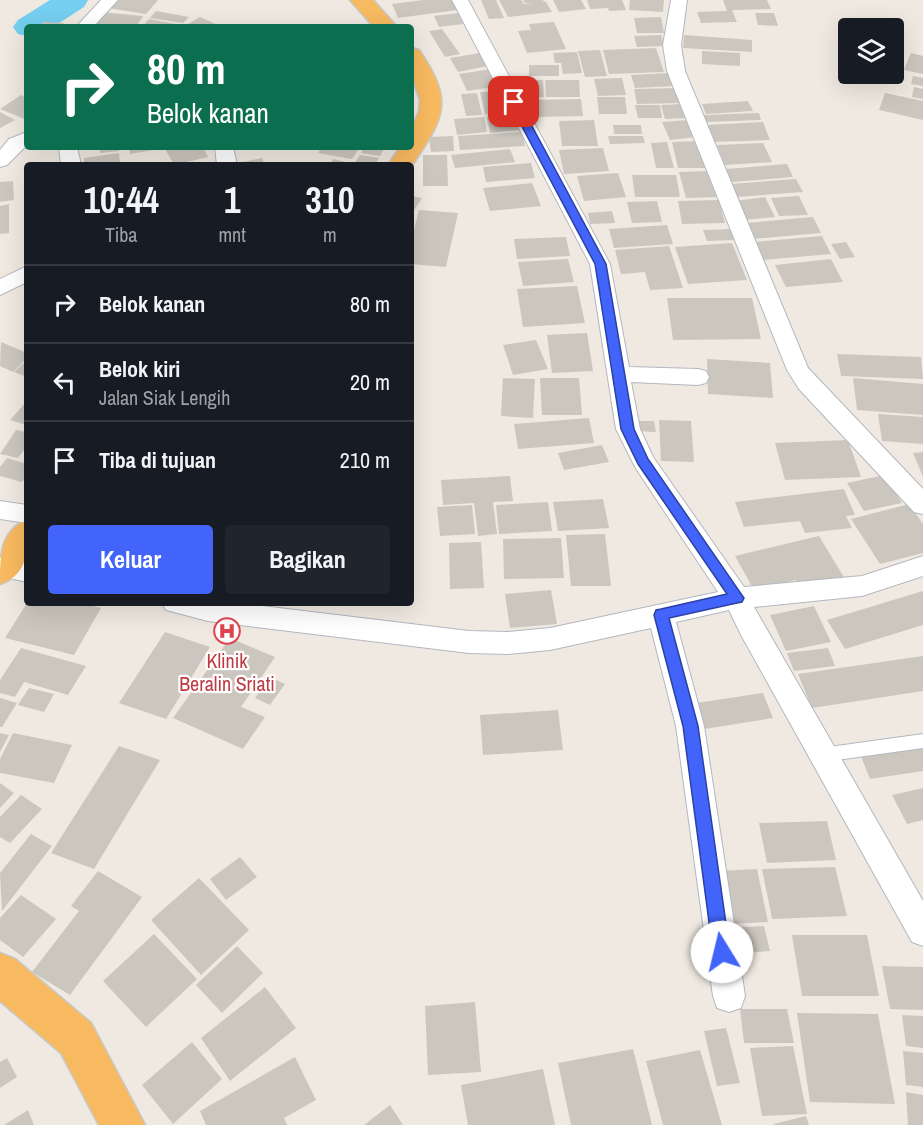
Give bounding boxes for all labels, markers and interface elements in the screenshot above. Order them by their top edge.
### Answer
map controls [838,18,904,84]
button: layers [838,18,904,84]
text: 80 m [147,41,226,97]
icon: right [48,48,126,126]
pin [488,76,539,127]
icon: arrive [497,85,530,118]
text: Belok kanan [147,95,269,131]
text: 10:44 [83,176,159,224]
text: 1 [224,176,240,224]
text: 310 [305,176,355,224]
text: Tiba [105,221,137,248]
text: mnt [218,221,246,248]
text: m [323,221,337,248]
icon: right [48,288,81,321]
text: Belok kanan [99,289,205,319]
text: 80 m [350,289,390,319]
text: Belok kiri [99,354,180,384]
icon: left [48,366,81,399]
text: 20 m [350,367,390,397]
text: Jalan Siak Lengih [99,384,230,411]
icon: arrive [48,444,81,477]
text: Tiba di tujuan [99,445,216,475]
text: 210 m [340,445,390,475]
button: Keluar [48,525,213,594]
button: Bagikan [225,525,390,594]
hospital icon: Klinik Beralin Sriati [212,616,242,646]
place label: Klinik Beralin Sriati [179,647,275,697]
position arrow [690,920,754,984]

